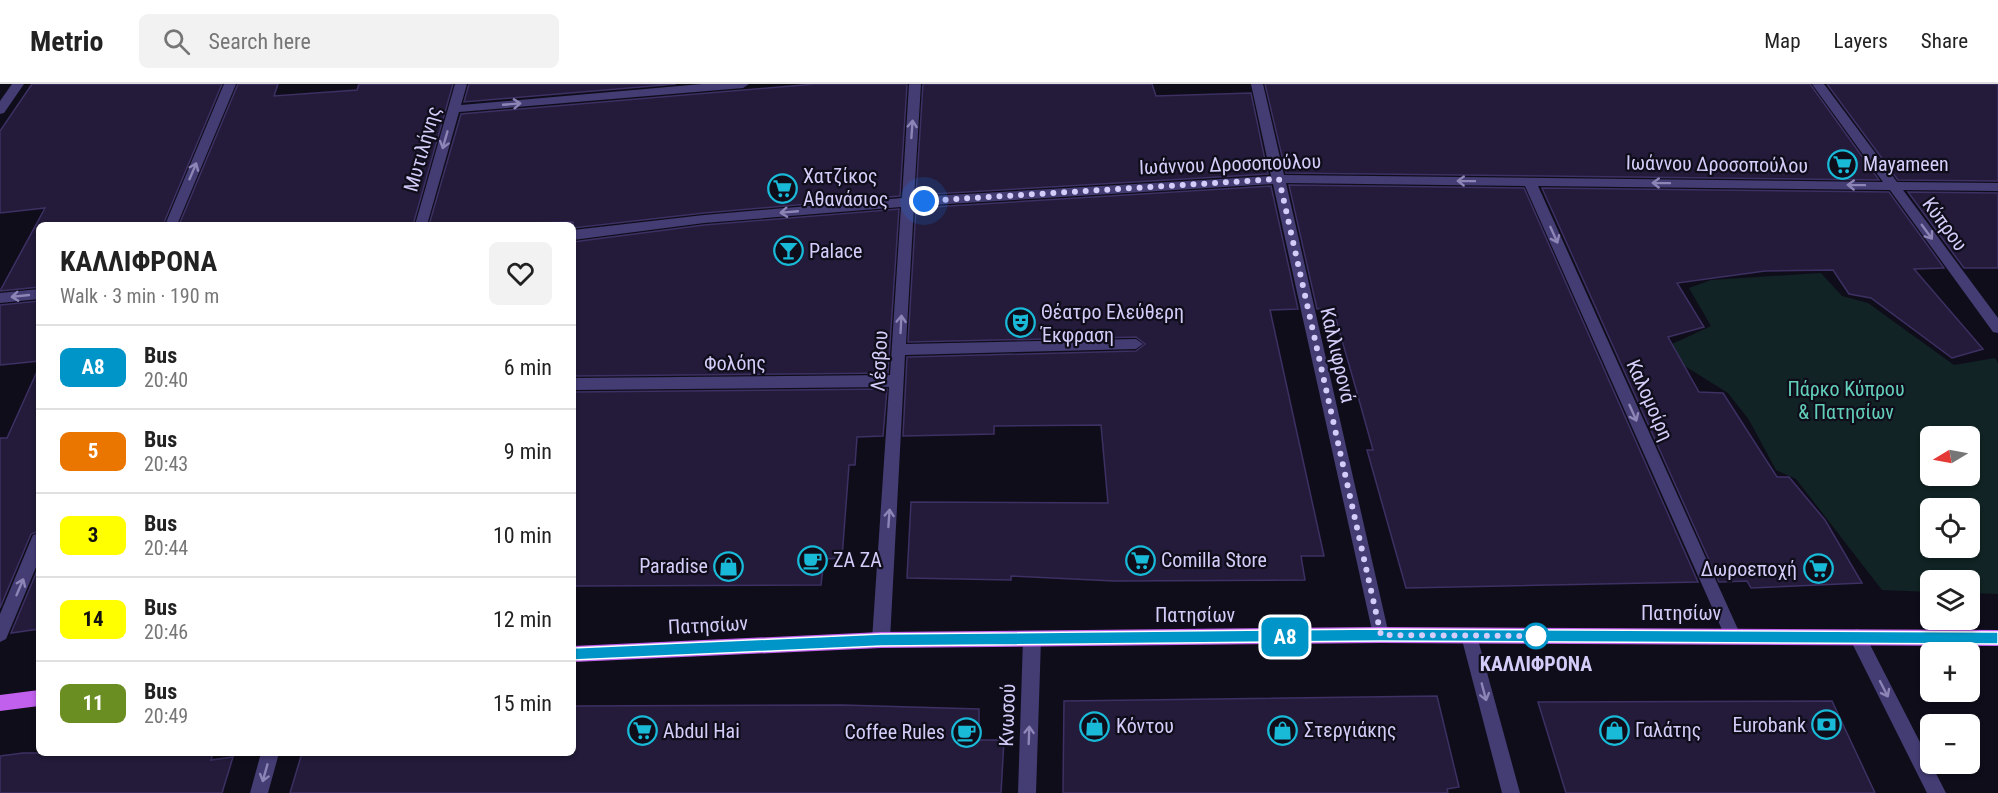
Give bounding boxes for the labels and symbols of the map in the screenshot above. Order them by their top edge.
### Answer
one-way arrow [502,98,521,109]
street label: Μυτιλήνης [398,104,446,194]
one-way arrow [907,120,918,140]
one-way arrow [439,130,450,149]
supermarket icon: Mayameen [1826,148,1858,180]
street label: Ιωάννου Δροσοπούλου [1139,149,1321,179]
street label: Ιωάννου Δροσοπούλου [1626,150,1808,178]
place label: Mayameen [1863,152,1949,176]
one-way arrow [188,162,199,181]
place label: Χατζίκος Αθανάσιος [803,164,888,211]
supermarket icon: Χατζίκος Αθανάσιος [766,172,798,204]
one-way arrow [1456,175,1476,187]
one-way arrow [1651,178,1671,189]
one-way arrow [1846,179,1866,191]
your location [909,186,939,216]
street label: Κύπρου [1918,193,1972,255]
one-way arrow [779,207,799,218]
one-way arrow [1921,224,1934,240]
one-way arrow [1548,226,1560,244]
bar icon: Palace [772,235,804,267]
place label: Palace [809,239,862,263]
one-way arrow [10,291,30,302]
place label: Θέατρο Ελεύθερη Έκφραση [1040,300,1184,347]
street label: Καλλιφρονά [1315,305,1361,405]
theatre icon: Θέατρο Ελεύθερη Έκφραση [1004,307,1036,339]
one-way arrow [895,314,906,334]
street label: Λέσβου [865,330,893,392]
street label: Φολόης [704,350,766,376]
street label: Καλομοίρη [1621,356,1679,444]
park label: Πάρκο Κύπρου & Πατησίων [1787,377,1905,424]
one-way arrow [1628,404,1640,422]
north arrow [1920,426,1980,486]
one-way arrow [884,509,895,529]
cafe icon: ZA ZA [796,544,828,576]
supermarket icon: Comilla Store [1124,544,1156,576]
place label: ZA ZA [833,548,882,572]
place label: Comilla Store [1161,548,1267,572]
shop icon: Paradise [713,550,745,582]
supermarket icon: Δωροεποχή [1802,553,1834,585]
place label: Paradise [639,554,708,578]
place label: Δωροεποχή [1701,557,1797,581]
one-way arrow [15,578,26,596]
street label: Πατησίων [1641,601,1722,625]
street label: Πατησίων [1155,603,1236,627]
street label: Πατησίων [667,611,749,639]
line badge: A8 [1258,618,1312,656]
marker: ΚΑΛΛΙΦΡΟΝΑ [1523,623,1549,649]
place label: ΚΑΛΛΙΦΡΟΝΑ [1480,652,1592,676]
one-way arrow [1878,680,1890,698]
street label: Κνωσού [994,683,1020,747]
one-way arrow [1479,683,1491,702]
bank icon: Eurobank [1811,709,1843,741]
shop icon: Κόντου [1079,710,1111,742]
place label: Eurobank [1732,713,1806,737]
place label: Κόντου [1116,714,1174,738]
shop icon: Στεργιάκης [1267,714,1299,746]
shop icon: Γαλάτης [1598,714,1630,746]
supermarket icon: Abdul Hai [626,715,658,747]
cafe icon: Coffee Rules [950,716,982,748]
place label: Στεργιάκης [1304,718,1396,742]
place label: Γαλάτης [1635,718,1701,742]
place label: Abdul Hai [663,719,740,743]
place label: Coffee Rules [844,720,945,744]
one-way arrow [1023,725,1035,745]
one-way arrow [259,763,270,782]

